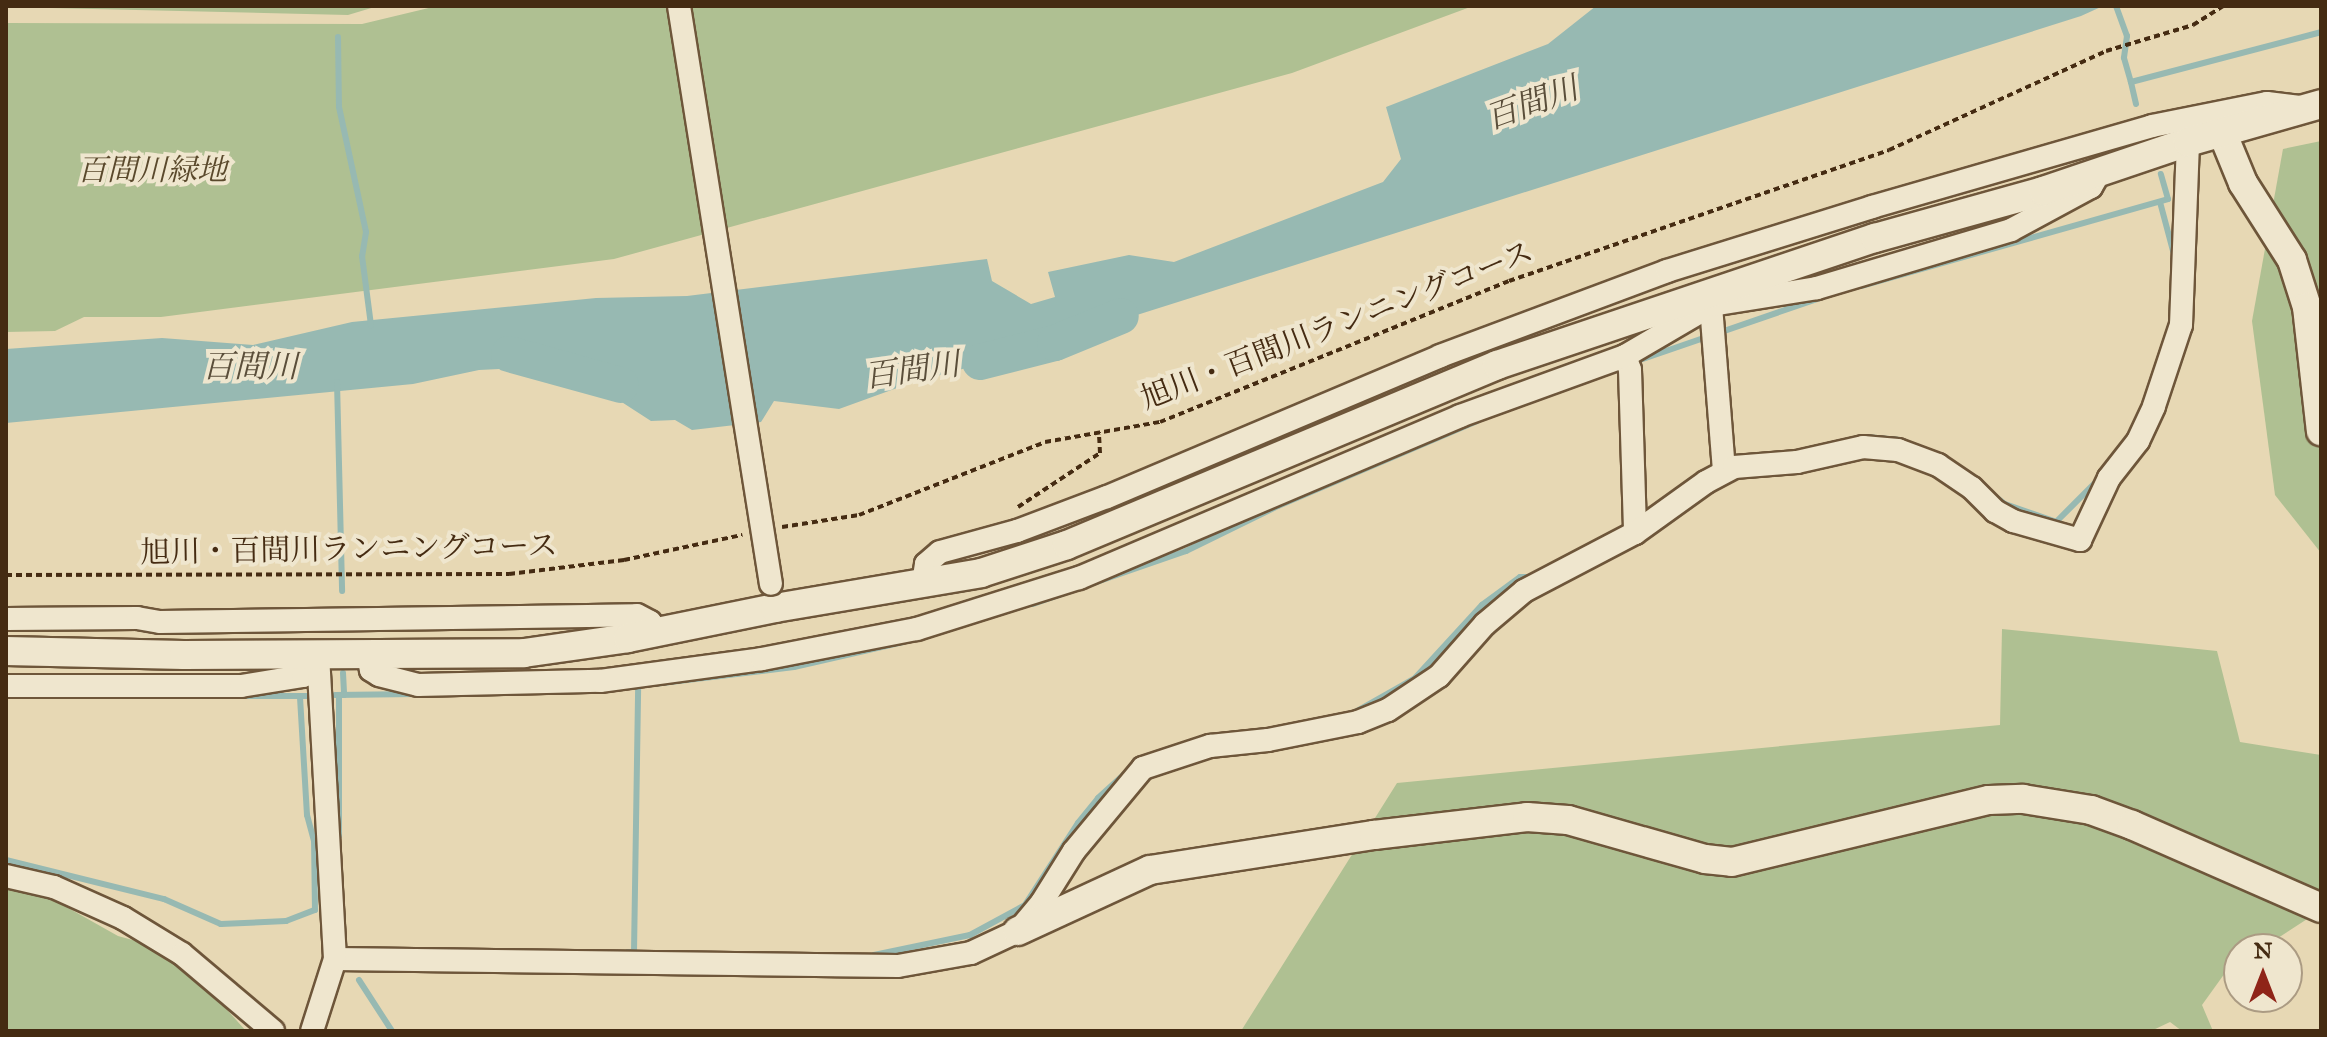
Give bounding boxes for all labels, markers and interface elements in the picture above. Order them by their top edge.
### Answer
water label: 百間川 [1480,70,1584,138]
park label: 百間川緑地 [77,152,227,188]
street label: 旭川・百間川ランニングコース [1134,233,1540,417]
water label: 百間川 [862,345,962,397]
water label: 百間川 [202,348,298,386]
street label: 旭川・百間川ランニングコース [139,527,559,571]
north arrow [2223,933,2303,1013]
text: N [2254,937,2272,964]

